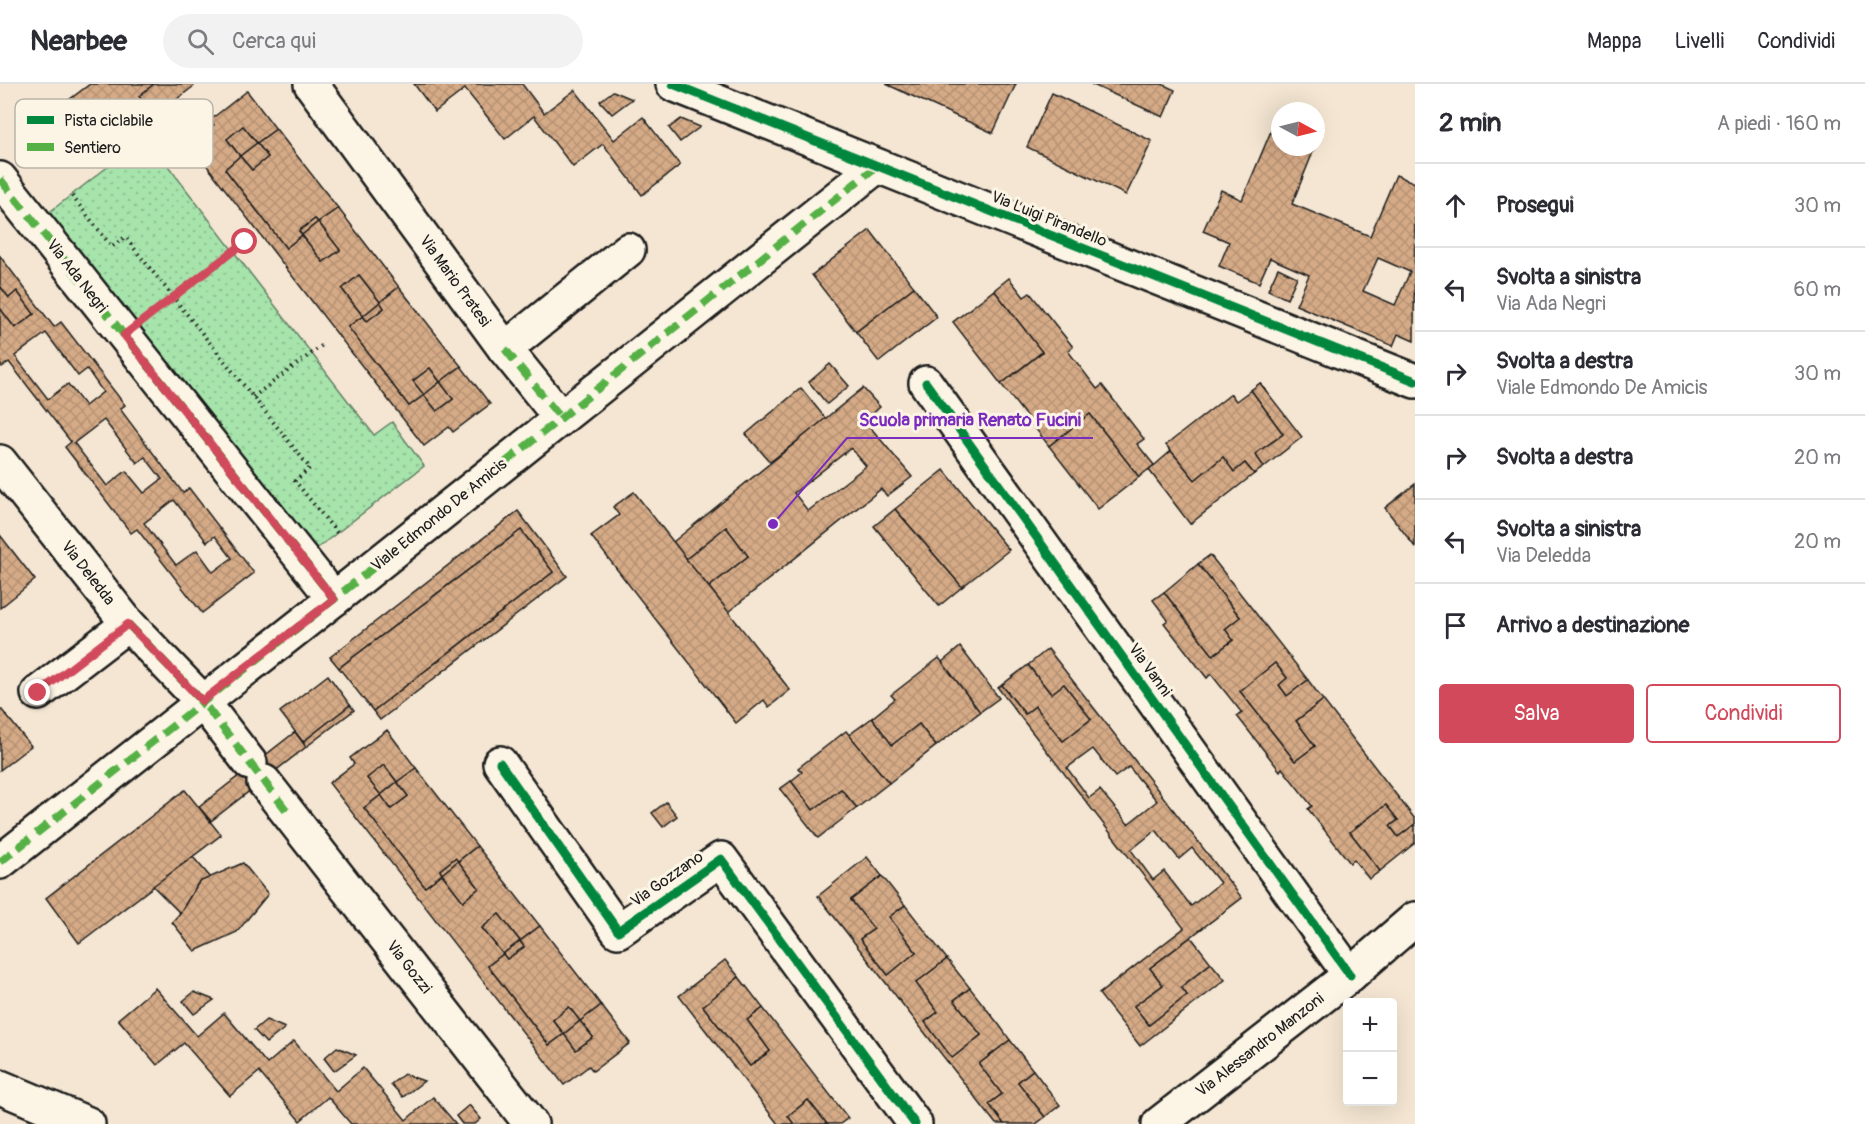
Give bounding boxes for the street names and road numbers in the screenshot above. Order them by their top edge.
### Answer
street label: Via Luigi Pirandello [988,187,1110,251]
street label: Via Mario Pratesi [415,231,495,331]
street label: Via Ada Negri [42,235,112,317]
street label: Viale Edmondo De Amicis [367,454,511,576]
street label: Via Deledda [57,537,119,609]
street label: Via Vanni [1124,640,1176,701]
street label: Via Gozzano [627,846,708,911]
street label: Via Gozzi [382,936,436,998]
street label: Via Alessandro Manzoni [1192,989,1328,1101]

